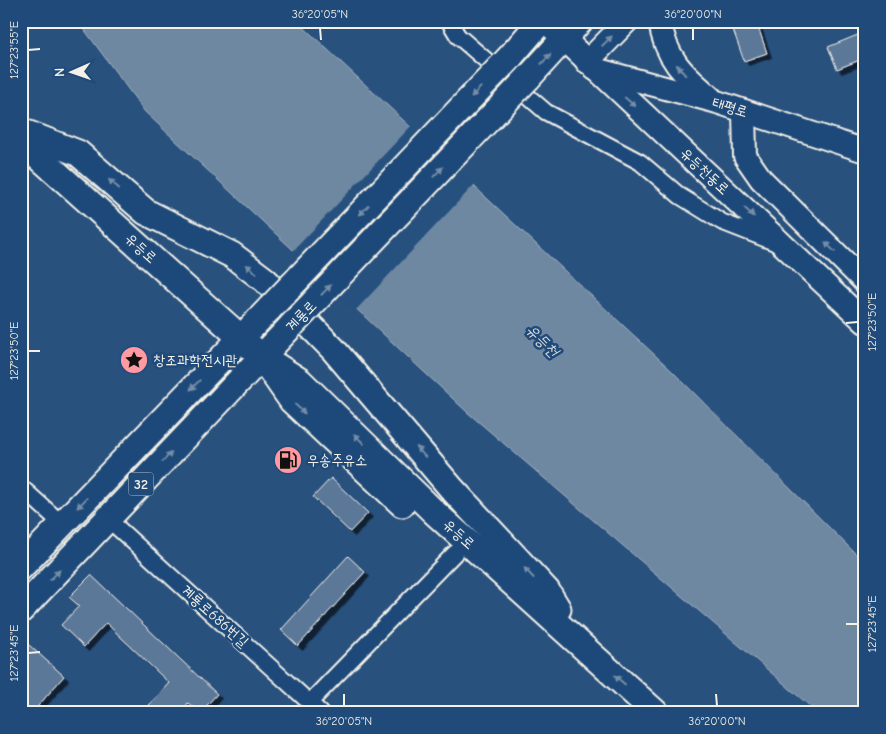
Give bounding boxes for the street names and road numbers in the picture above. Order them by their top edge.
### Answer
street label: 태평로 [710,93,750,121]
street label: 유등천동로 [677,144,733,198]
street label: 유등로 [122,229,160,267]
street label: 계룡로 [282,297,320,335]
road number: 32 [128,472,154,496]
street label: 유등로 [440,515,478,553]
street label: 계룡로686번길 [178,581,252,651]

